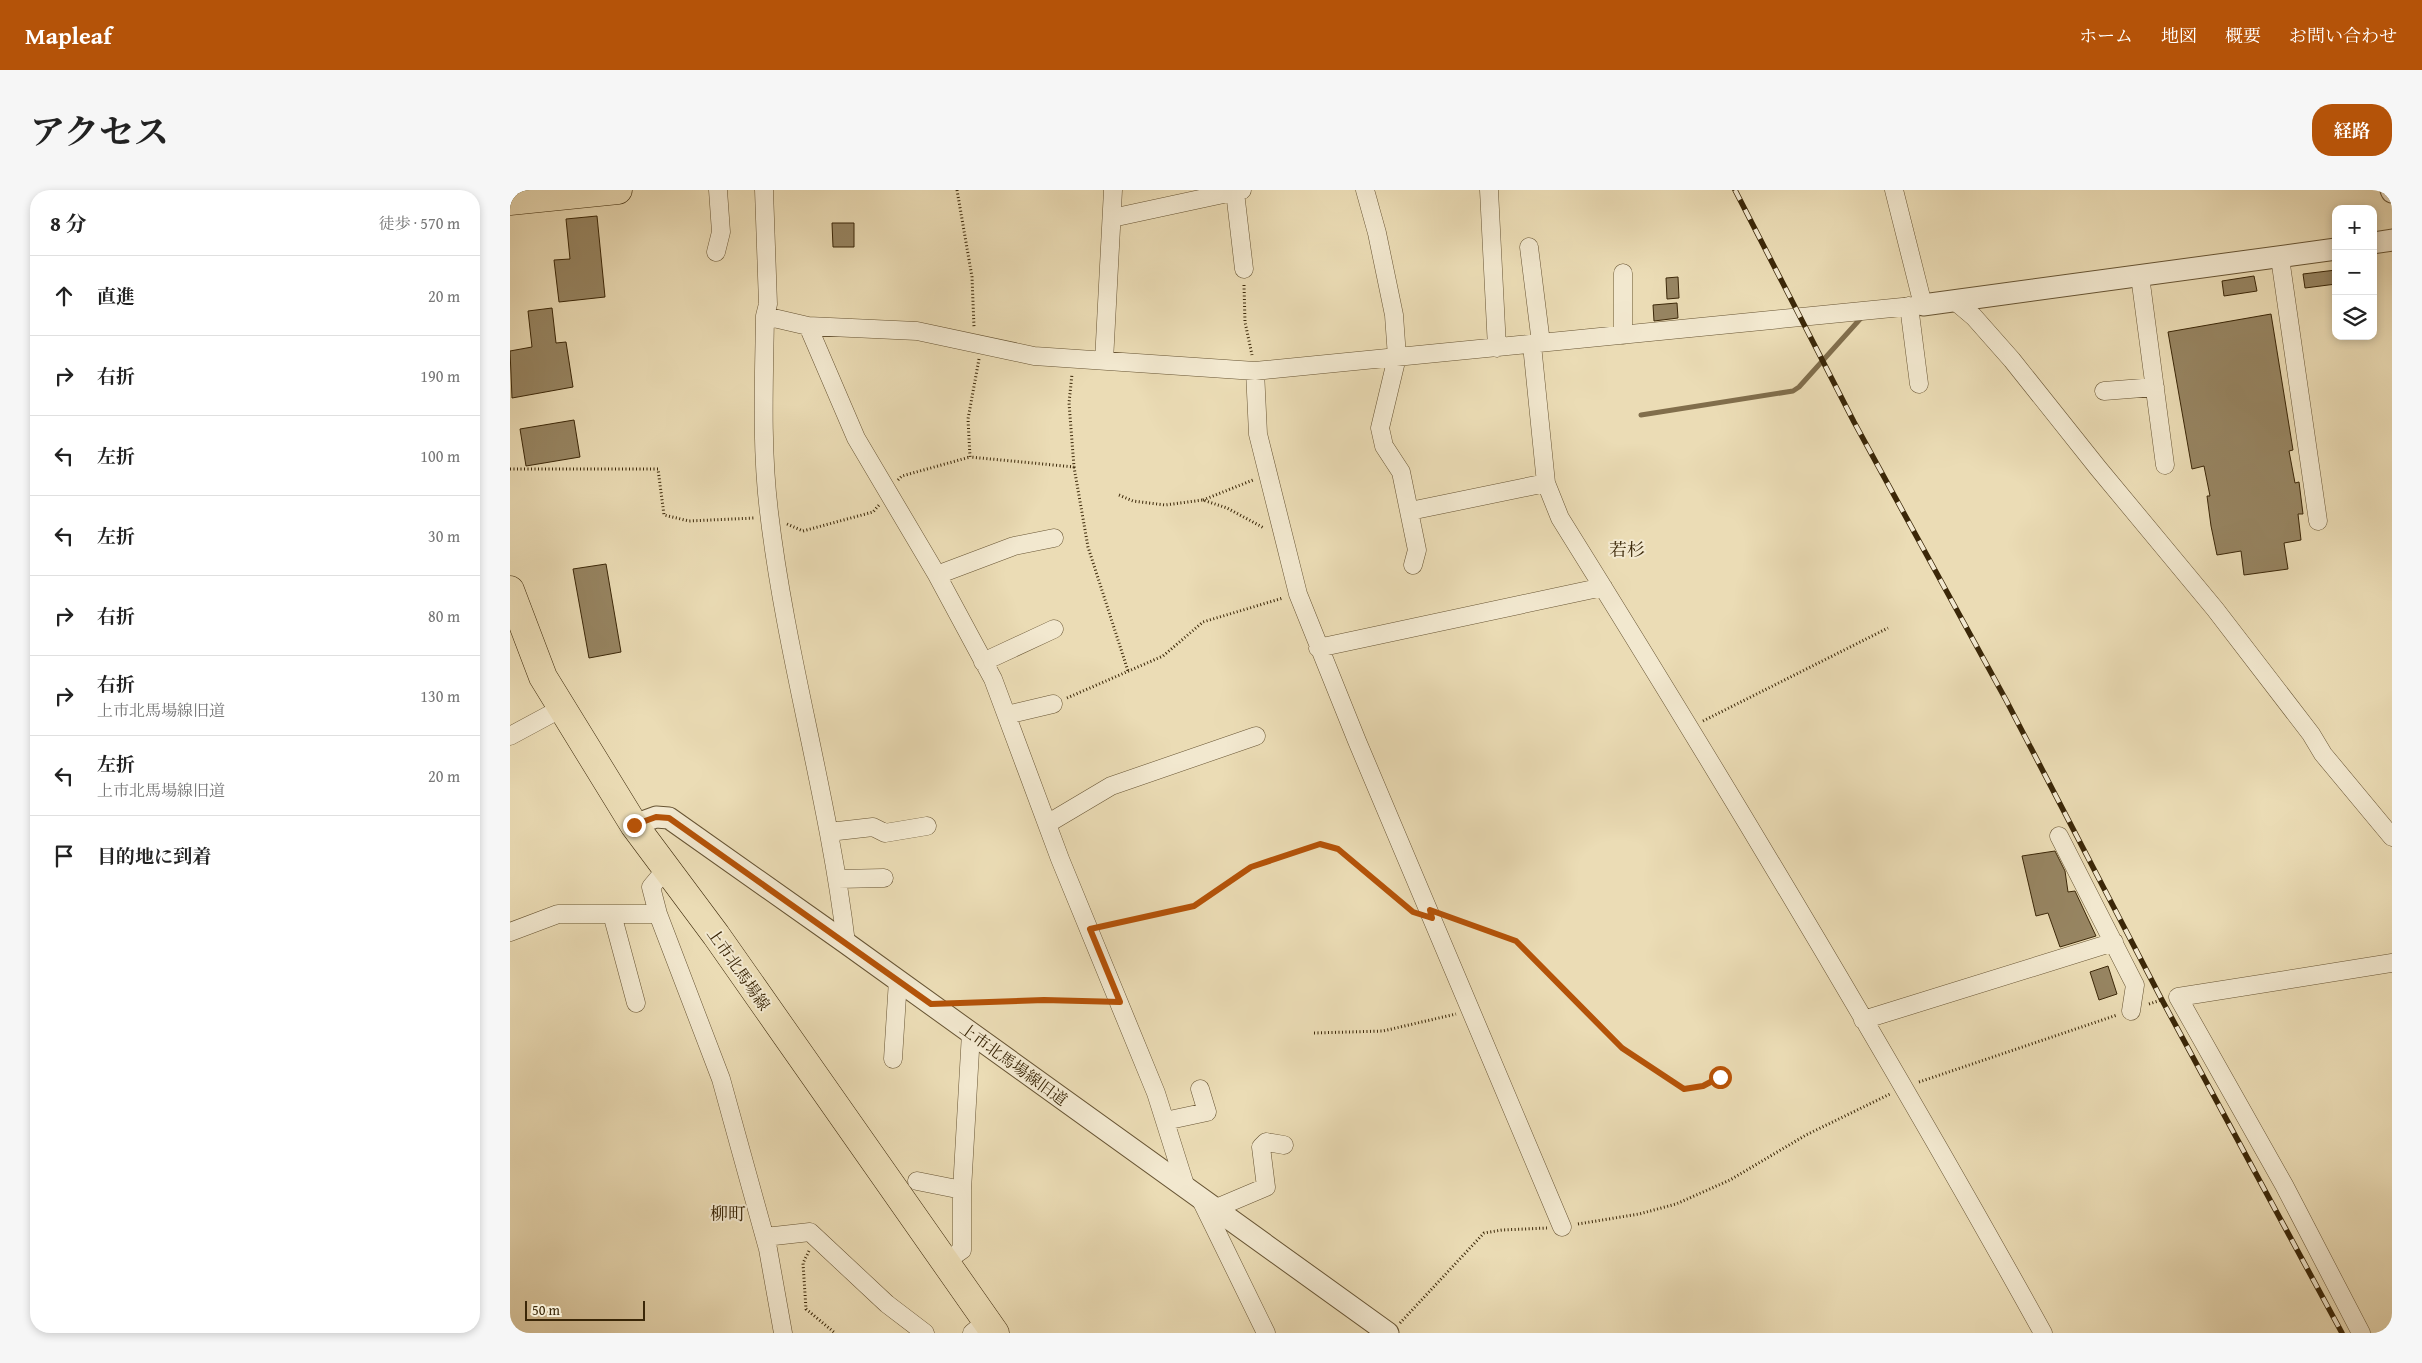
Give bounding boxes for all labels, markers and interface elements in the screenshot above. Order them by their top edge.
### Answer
text: Mapleaf [25,18,112,53]
text: ホーム [2079,22,2133,49]
text: 地図 [2161,22,2197,49]
text: 概要 [2225,22,2261,49]
text: お問い合わせ [2289,22,2397,49]
button: 経路 [2312,104,2392,156]
text: アクセス [30,106,169,157]
map controls [2332,205,2377,340]
button: + [2332,205,2377,250]
text: 8 分 [50,208,87,239]
text: 徒歩 · 570 m [379,211,460,235]
button: − [2332,250,2377,295]
icon: ahead [50,282,78,310]
text: 直進 [97,282,135,310]
text: 20 m [428,284,460,308]
button: layers [2332,295,2377,340]
icon: right [50,362,78,390]
text: 右折 [97,362,135,390]
text: 190 m [420,364,460,388]
icon: left [50,442,78,470]
text: 左折 [97,442,135,470]
text: 100 m [420,444,460,468]
icon: left [50,522,78,550]
text: 左折 [97,522,135,550]
text: 30 m [428,524,460,548]
district label: 若杉 [1609,536,1645,563]
icon: right [50,602,78,630]
text: 右折 [97,602,135,630]
text: 80 m [428,604,460,628]
text: 右折 [97,670,135,698]
icon: right [50,682,78,710]
text: 130 m [420,684,460,708]
text: 上市北馬場線旧道 [97,698,225,722]
text: 左折 [97,750,135,778]
icon: left [50,762,78,790]
text: 20 m [428,764,460,788]
text: 上市北馬場線旧道 [97,778,225,802]
route end [623,814,646,837]
icon: arrive [50,842,78,870]
text: 目的地に到着 [97,842,211,870]
street label: 上市北馬場線 [702,923,776,1015]
street label: 上市北馬場線旧道 [955,1017,1073,1111]
route start [1709,1066,1732,1089]
district label: 柳町 [710,1200,746,1227]
scale bar [525,1298,645,1321]
text: 50 m [532,1300,560,1320]

